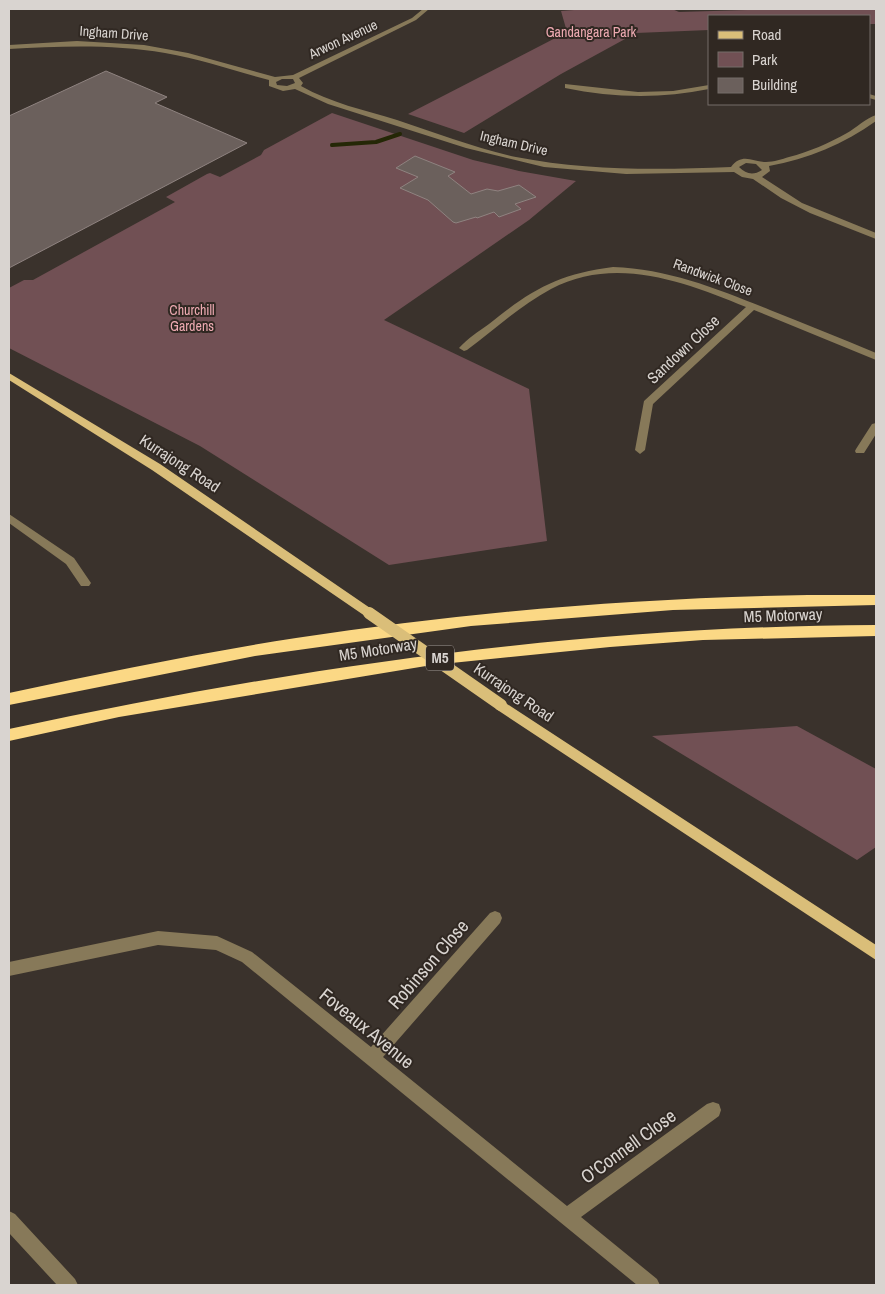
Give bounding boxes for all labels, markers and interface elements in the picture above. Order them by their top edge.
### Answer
street label: Arwon Avenue [305,15,380,63]
legend [708,15,870,105]
street label: Ingham Drive [79,22,149,44]
park label: Gandangara Park [546,23,637,41]
text: Road [752,24,781,45]
text: Park [752,49,778,70]
text: Building [752,74,797,95]
street label: Ingham Drive [478,126,550,160]
street label: Randwick Close [671,254,755,300]
park label: Churchill Gardens [169,301,215,335]
street label: Sandown Close [642,310,724,388]
street label: Kurrajong Road [135,429,225,497]
street label: M5 Motorway [743,603,823,627]
street label: M5 Motorway [337,632,419,666]
road number: M5 [426,646,454,670]
street label: Kurrajong Road [470,657,558,727]
street label: Robinson Close [382,914,474,1014]
street label: Foveaux Avenue [314,982,420,1074]
street label: O'Connell Close [575,1103,681,1189]

